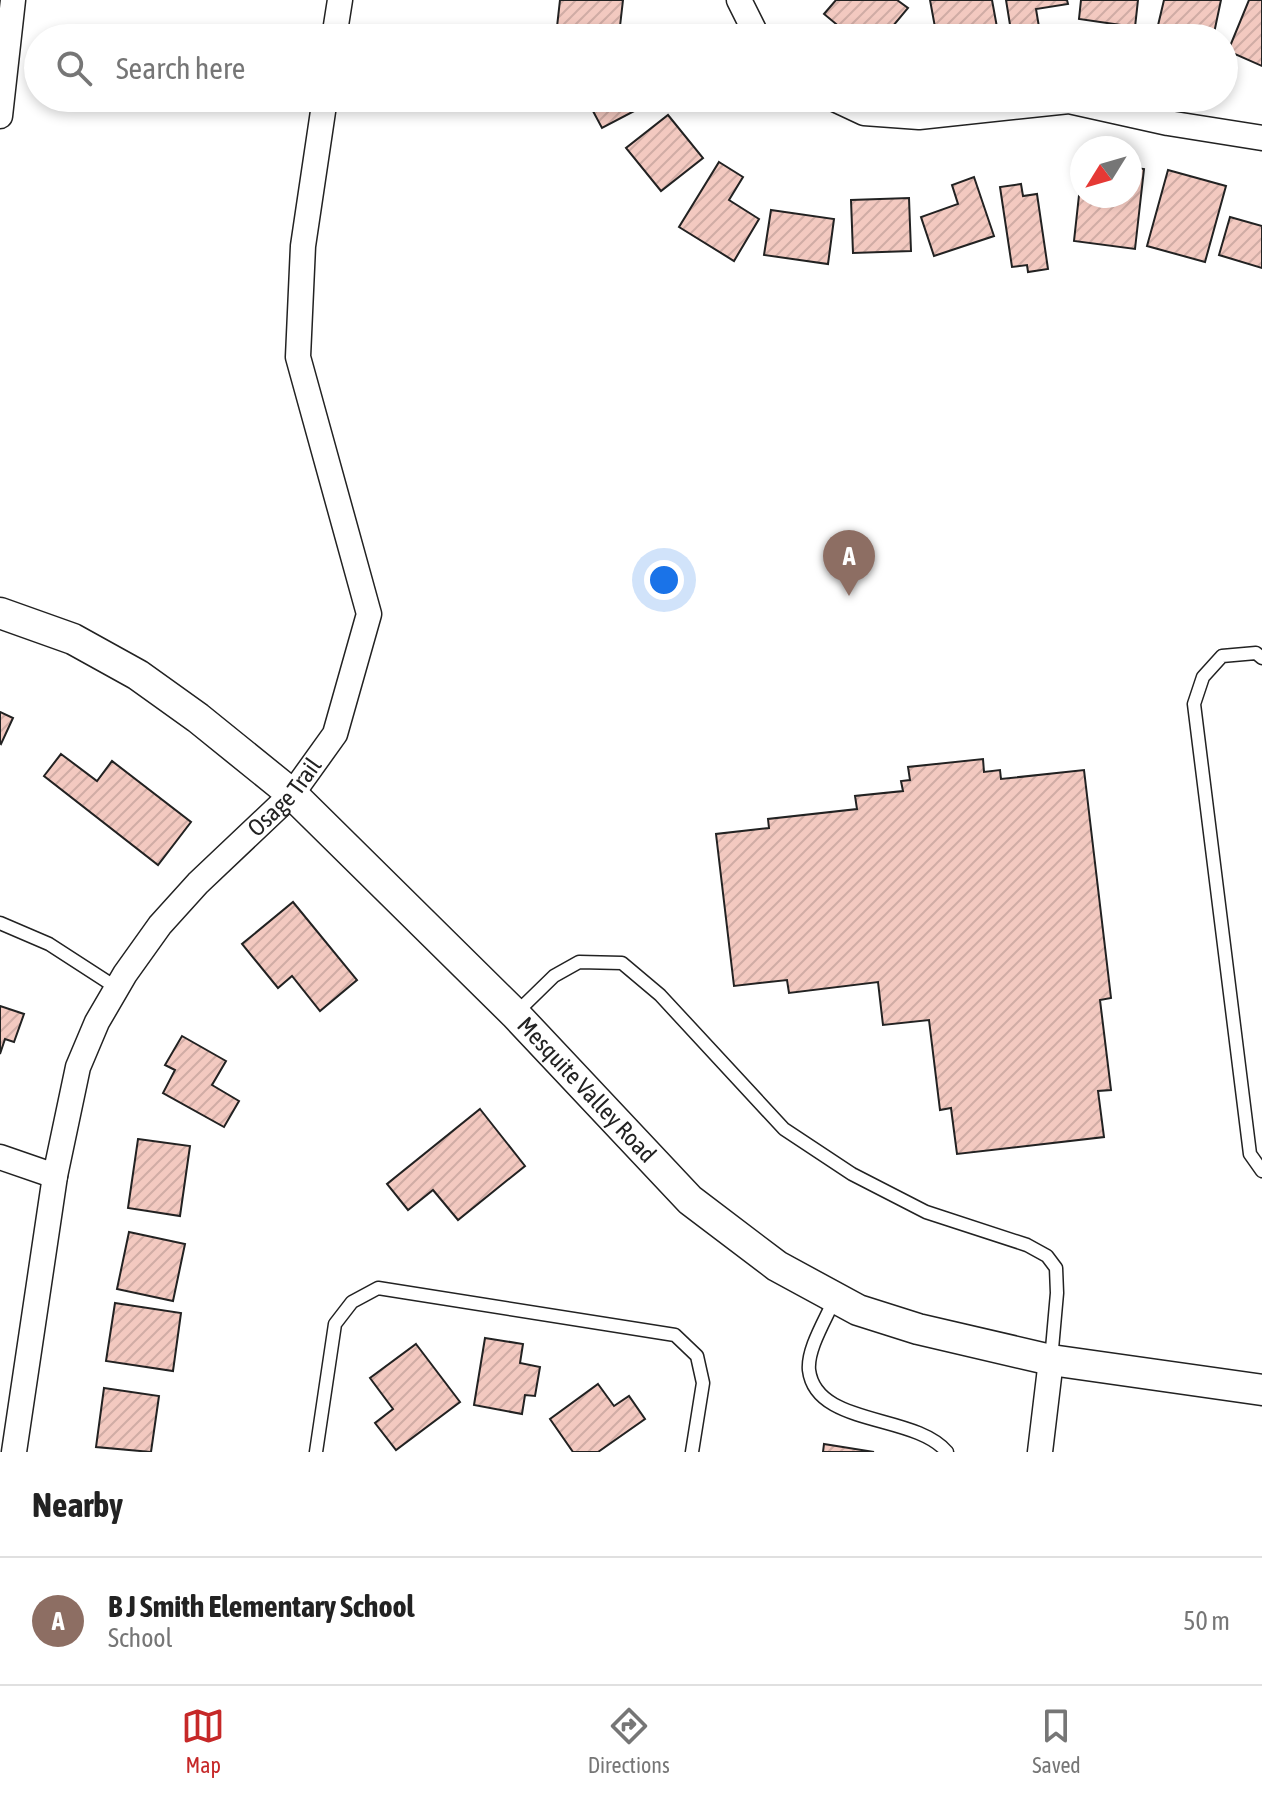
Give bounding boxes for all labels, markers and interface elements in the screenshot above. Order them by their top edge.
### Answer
search box [24,24,1238,112]
icon: search [52,46,96,90]
text: Search here [116,51,245,85]
north arrow [1070,136,1142,208]
pin: A [823,530,875,596]
your location [644,560,684,600]
street label: Osage Trail [242,752,327,842]
street label: Mesquite Valley Road [512,1011,661,1168]
text: Nearby [32,1485,123,1524]
text: B J Smith Elementary School [108,1589,415,1623]
text: A [52,1606,64,1636]
text: 50 m [1183,1606,1230,1636]
text: School [108,1623,172,1653]
tab: Map [181,1704,225,1778]
tab: Directions [588,1704,670,1778]
tab: Saved [1032,1704,1081,1778]

